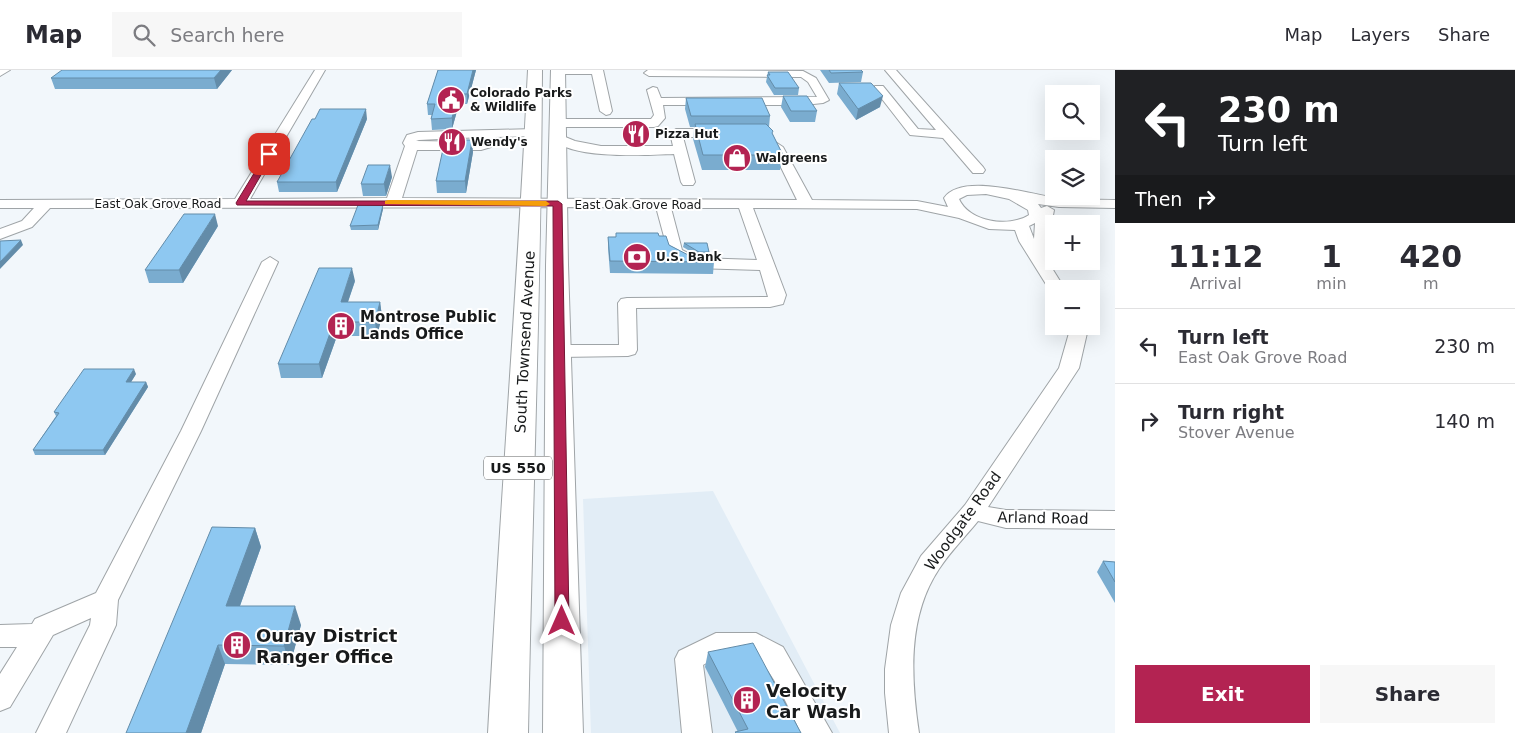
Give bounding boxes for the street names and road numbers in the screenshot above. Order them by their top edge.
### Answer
street label: East Oak Grove Road [95,197,222,211]
street label: East Oak Grove Road [575,198,702,212]
street label: South Townsend Avenue [511,250,539,434]
road number: US 550 [484,456,552,479]
street label: Woodgate Road [921,468,1005,574]
street label: Arland Road [997,508,1089,528]

